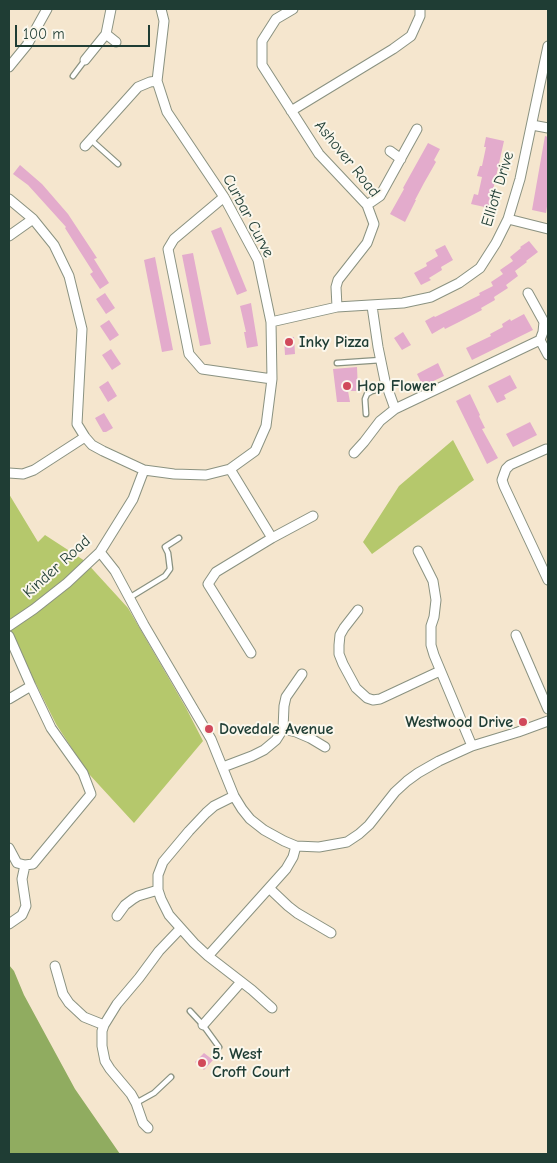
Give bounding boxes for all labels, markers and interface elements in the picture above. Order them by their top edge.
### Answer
scale bar [18,15,152,47]
text: 100 m [23,25,65,43]
street label: Ashover Road [310,117,384,201]
street label: Elliott Drive [477,149,519,229]
street label: Curbar Curve [218,171,278,261]
place label: Inky Pizza [299,332,369,352]
marker: Inky Pizza [283,336,295,348]
place label: Hop Flower [357,376,436,396]
marker: Hop Flower [341,380,353,392]
street label: Kinder Road [19,532,95,602]
place label: Westwood Drive [405,712,513,732]
marker: Westwood Drive [517,716,529,728]
place label: Dovedale Avenue [219,719,333,739]
marker: Dovedale Avenue [203,723,215,735]
place label: 5, West Croft Court [212,1044,290,1082]
marker: 5, West Croft Court [196,1057,208,1069]

